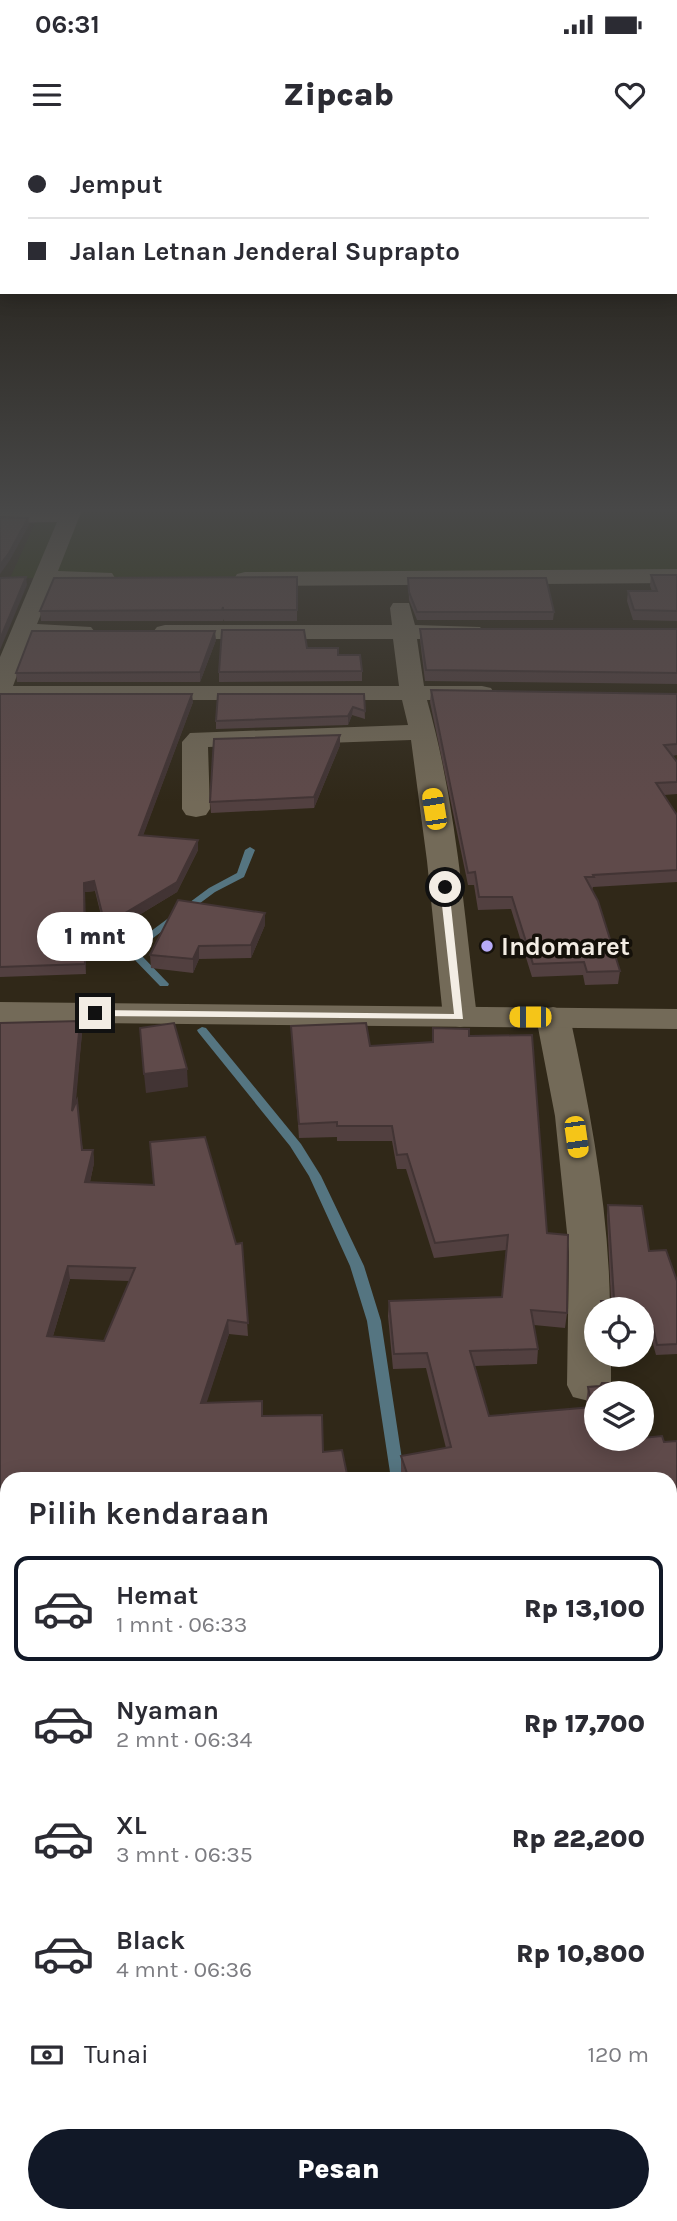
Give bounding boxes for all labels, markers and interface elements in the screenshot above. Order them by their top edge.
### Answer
text: 06:31 [35,9,100,40]
icon: menu [28,76,66,114]
text: Zipcab [283,76,394,113]
icon: heart [611,76,649,114]
text: Jemput [70,169,162,200]
text: Jalan Letnan Jenderal Suprapto [70,236,460,267]
car [421,787,448,831]
route start [429,871,461,903]
callout: 1 mnt [37,912,153,960]
text: 1 mnt [64,923,126,950]
place label: Indomaret [501,931,630,962]
marker: Indomaret [479,938,495,954]
route end [79,997,111,1029]
car [510,1007,552,1028]
car [563,1115,590,1159]
map controls [584,1297,654,1451]
button: locate [584,1297,654,1367]
button: layers [584,1381,654,1451]
text: Pilih kendaraan [28,1495,269,1532]
icon: car [32,1577,95,1640]
text: Hemat [116,1580,198,1611]
text: Rp 13,100 [524,1593,645,1624]
text: 1 mnt · 06:33 [116,1611,247,1638]
icon: car [32,1692,95,1755]
text: Nyaman [116,1695,219,1726]
text: Rp 17,700 [524,1708,645,1739]
text: 2 mnt · 06:34 [116,1726,252,1753]
icon: car [32,1807,95,1870]
text: XL [116,1810,147,1841]
text: Rp 22,200 [512,1823,645,1854]
text: 3 mnt · 06:35 [116,1841,253,1868]
icon: car [32,1922,95,1985]
text: Black [116,1925,185,1956]
text: Rp 10,800 [516,1938,645,1969]
text: 4 mnt · 06:36 [116,1956,252,1983]
icon: cash [28,2036,66,2074]
text: Tunai [84,2039,149,2070]
text: 120 m [587,2041,649,2068]
button: Pesan [28,2129,649,2209]

